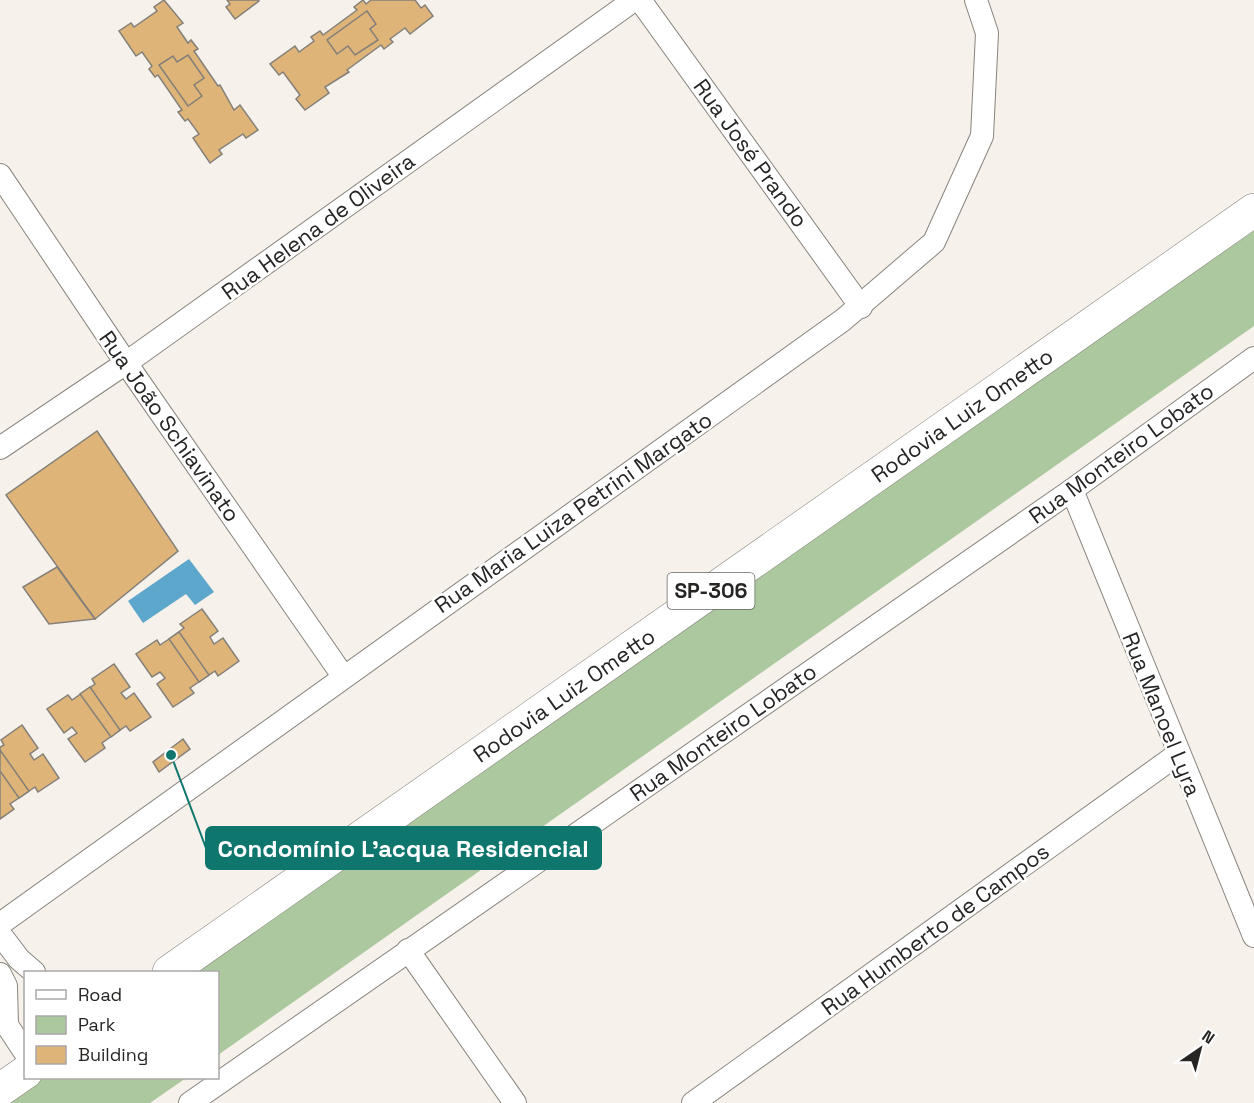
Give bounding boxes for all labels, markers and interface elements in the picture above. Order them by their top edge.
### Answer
street label: Rua José Prando [688,73,814,233]
street label: Rua Helena de Oliveira [216,146,420,306]
street label: Rua João Schiavinato [93,325,247,527]
street label: Rodovia Luiz Ometto [866,342,1058,488]
street label: Rua Monteiro Lobato [1023,377,1219,529]
street label: Rua Maria Luiza Petrini Margato [429,405,717,619]
road number: SP-306 [668,573,754,609]
street label: Rodovia Luiz Ometto [468,622,660,768]
street label: Rua Manoel Lyra [1116,628,1208,800]
street label: Rua Monteiro Lobato [624,657,822,807]
callout: Condomínio L’acqua Residencial [206,827,601,869]
text: Condomínio L’acqua Residencial [217,833,589,864]
street label: Rua Humberto de Campos [816,837,1054,1021]
legend [24,971,219,1079]
text: Road [78,983,122,1006]
text: Park [78,1013,116,1036]
north arrow [1170,1019,1230,1079]
text: N [1198,1025,1219,1049]
text: Building [78,1043,148,1066]

